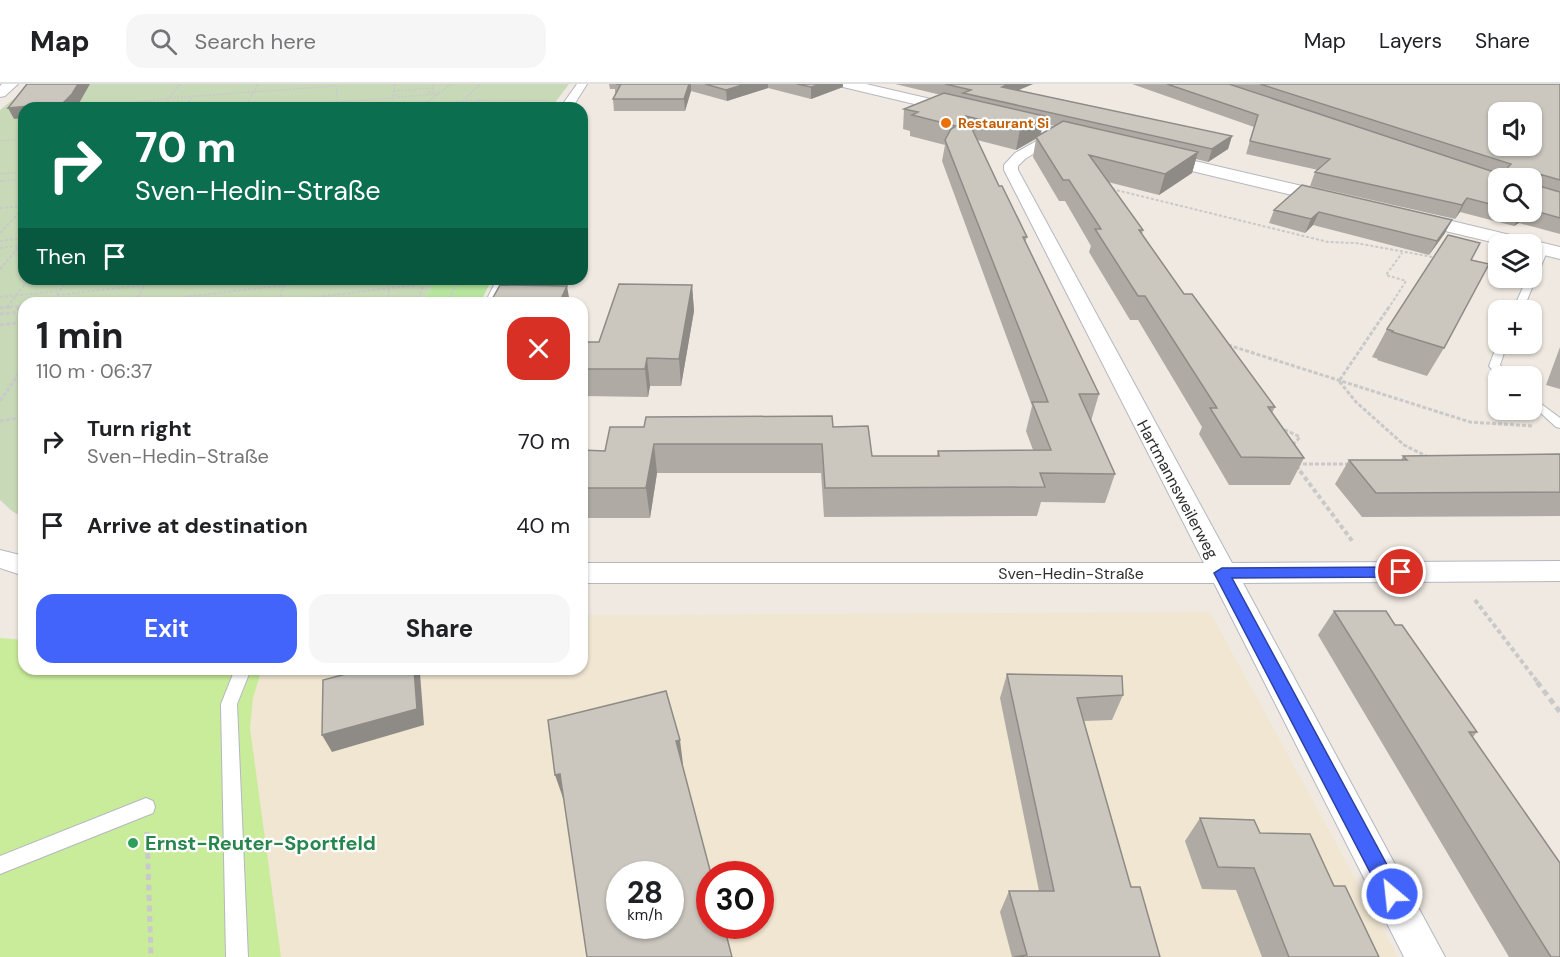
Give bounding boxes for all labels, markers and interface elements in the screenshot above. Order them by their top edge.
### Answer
search box [126,14,546,68]
text: Map [30,23,90,60]
icon: search [147,25,180,58]
text: Search here [195,27,316,56]
text: Map [1304,27,1346,55]
text: Layers [1379,27,1442,55]
text: Share [1475,27,1530,55]
map controls [1488,102,1542,420]
button: sound [1488,102,1542,156]
place label: Restaurant Si [958,114,1049,132]
marker: Restaurant Si [939,116,953,130]
text: 70 m [135,120,236,175]
icon: right [36,126,114,204]
button: search [1488,168,1542,222]
text: Sven-Hedin-Straße [135,173,381,208]
button: layers [1488,234,1542,288]
icon: arrive [98,240,131,273]
text: Then [36,242,86,271]
button: + [1488,300,1542,354]
text: 1 min [36,312,124,359]
button: close [507,317,570,380]
text: 110 m · 06:37 [36,358,152,384]
button: − [1488,366,1542,420]
text: Turn right [87,414,192,443]
street label: Hartmannsweilerweg [1132,416,1223,562]
icon: right [36,425,69,458]
text: 70 m [518,427,570,456]
text: Sven-Hedin-Straße [87,443,269,469]
icon: arrive [36,509,69,542]
text: Arrive at destination [87,511,308,540]
text: 40 m [516,511,570,540]
pin [1375,546,1426,597]
icon: arrive [1384,555,1417,588]
street label: Sven-Hedin-Straße [998,563,1144,584]
button: Exit [36,594,297,663]
button: Share [309,594,570,663]
place label: Ernst-Reuter-Sportfeld [145,830,376,856]
marker: Ernst-Reuter-Sportfeld [126,836,140,850]
speed limit sign: 30 [696,861,774,939]
position arrow [1360,862,1424,926]
text: 28 [627,873,663,912]
text: km/h [627,905,663,925]

